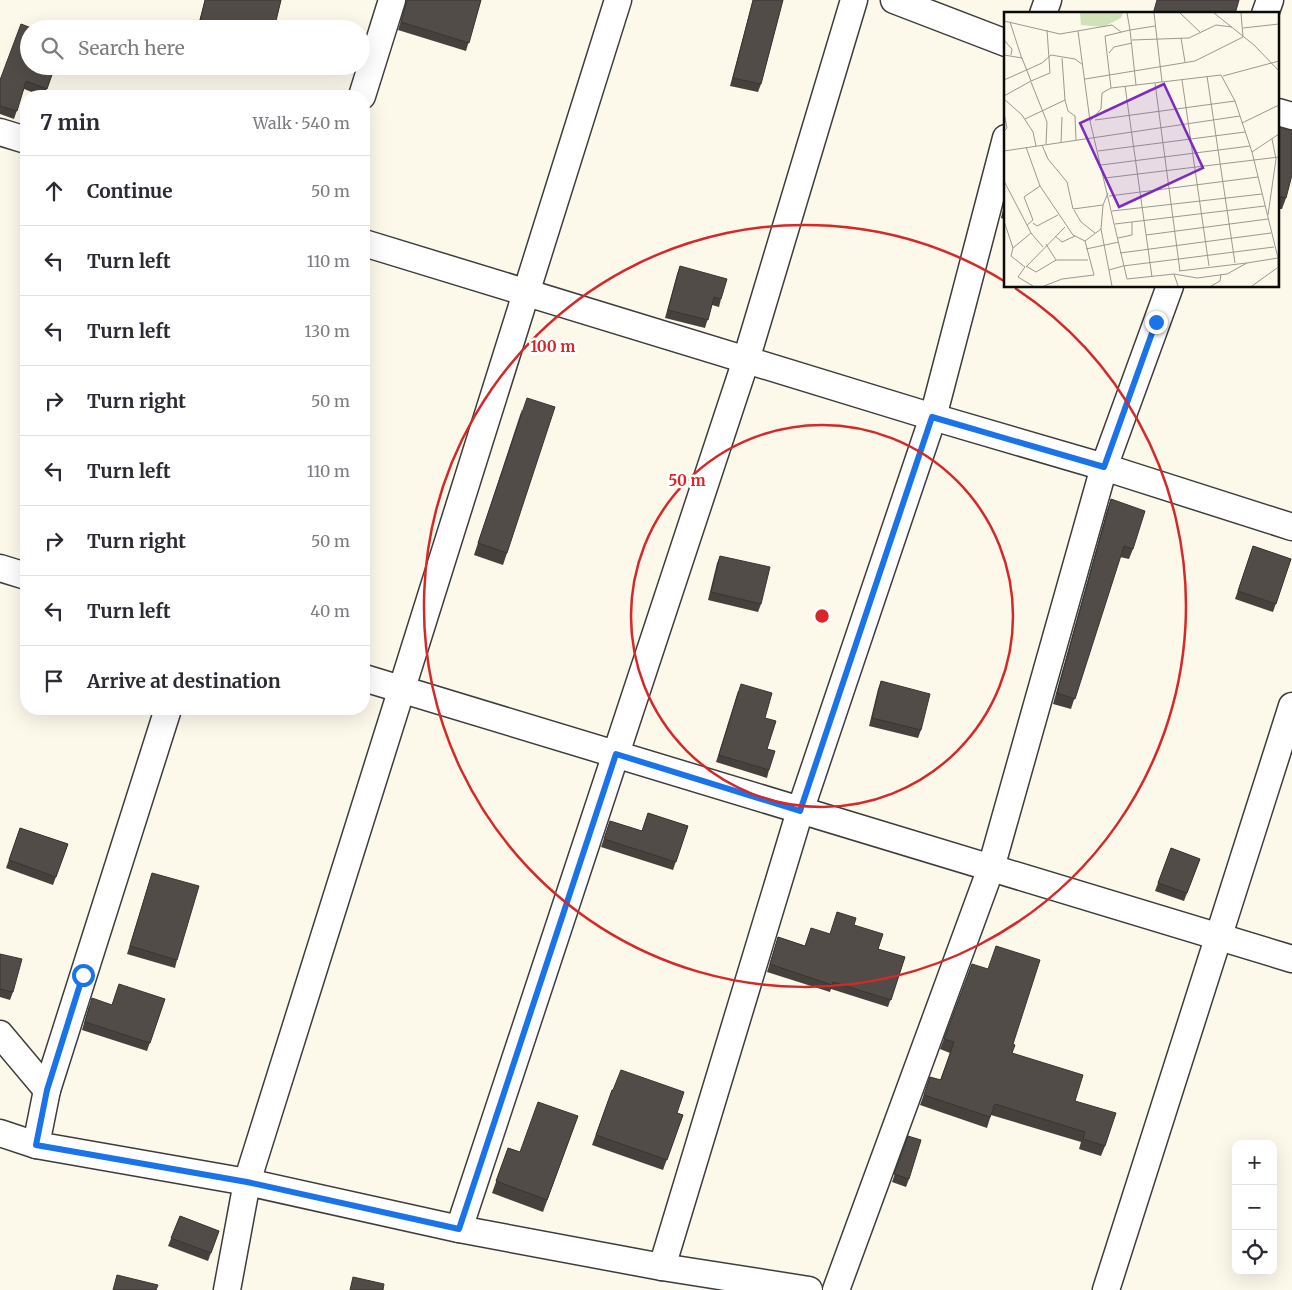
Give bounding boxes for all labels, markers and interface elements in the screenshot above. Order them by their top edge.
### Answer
inset map [1004,12,1280,288]
search box [20,20,370,75]
icon: search [38,34,66,62]
text: Search here [78,36,185,60]
text: 7 min [40,109,100,136]
text: Walk · 540 m [253,113,350,133]
icon: ahead [40,177,68,205]
text: Continue [87,179,173,203]
text: 50 m [311,181,350,201]
icon: left [40,247,68,275]
text: Turn left [87,249,171,273]
text: 110 m [307,251,350,271]
route end [1145,311,1168,334]
icon: left [40,317,68,345]
text: Turn left [87,319,171,343]
text: 130 m [304,321,350,341]
text: 100 m [531,337,575,356]
icon: right [40,387,68,415]
text: Turn right [87,389,186,413]
text: 50 m [311,391,350,411]
icon: left [40,457,68,485]
text: Turn left [87,459,171,483]
text: 110 m [307,461,350,481]
text: 50 m [668,471,706,490]
icon: right [40,527,68,555]
text: Turn right [87,529,186,553]
text: 50 m [311,531,350,551]
icon: left [40,597,68,625]
text: Turn left [87,599,171,623]
text: 40 m [310,601,350,621]
centre of rings [813,607,831,625]
icon: arrive [40,667,68,695]
text: Arrive at destination [87,669,281,693]
route start [72,964,95,987]
map controls [1232,1140,1277,1275]
button: + [1232,1140,1277,1185]
button: − [1232,1185,1277,1230]
button: locate [1232,1230,1277,1275]

